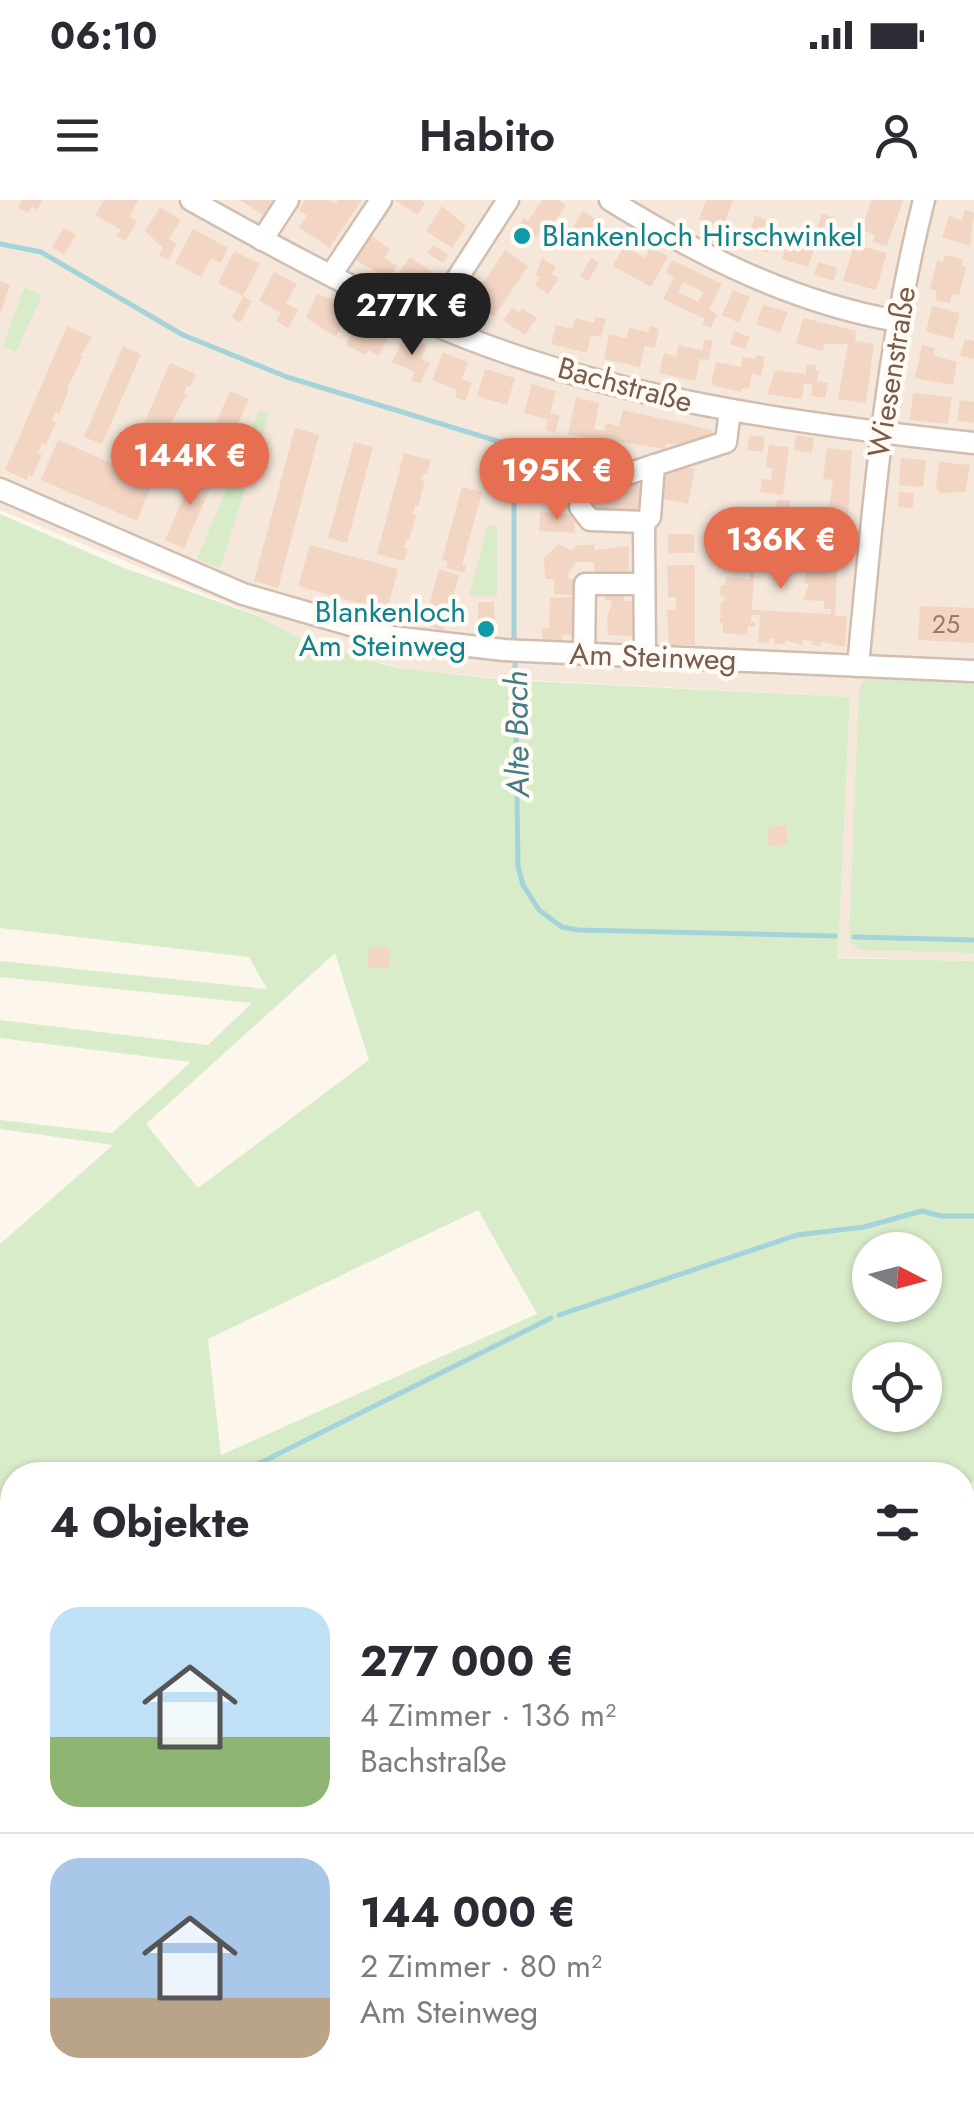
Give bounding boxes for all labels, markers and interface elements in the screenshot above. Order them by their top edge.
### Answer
text: 06:10 [50,8,157,63]
text: Habito [419,103,555,168]
icon: menu [50,108,105,163]
icon: person [869,108,924,163]
place label: Blankenloch Hirschwinkel [542,214,863,257]
marker: Blankenloch Hirschwinkel [511,225,533,247]
pin: 277K € [331,273,493,358]
text: 277K € [356,282,468,328]
street label: Wiesenstraße [857,283,926,461]
street label: Bachstraße [553,346,697,423]
pin: 144K € [109,423,271,508]
text: 144K € [133,432,247,478]
pin: 195K € [476,438,638,523]
text: 195K € [501,447,613,493]
pin: 136K € [700,507,862,592]
text: 136K € [726,516,836,562]
place label: Blankenloch Am Steinweg [299,590,466,667]
house number: 25 [932,606,960,642]
marker: Blankenloch Am Steinweg [475,618,497,640]
street label: Am Steinweg [569,632,737,681]
water label: Alte Bach [493,670,541,799]
north arrow [852,1232,942,1322]
map controls [852,1232,942,1432]
button: locate [852,1342,942,1432]
text: 4 Objekte [50,1492,249,1553]
icon: filters [870,1495,925,1550]
text: 277 000 € [360,1631,574,1692]
icon: home [130,1647,250,1767]
text: 4 Zimmer · 136 m² [360,1692,616,1738]
text: Bachstraße [360,1738,507,1784]
text: 144 000 € [360,1882,576,1943]
icon: home [130,1898,250,2018]
text: 2 Zimmer · 80 m² [360,1943,602,1989]
text: Am Steinweg [360,1989,538,2035]

